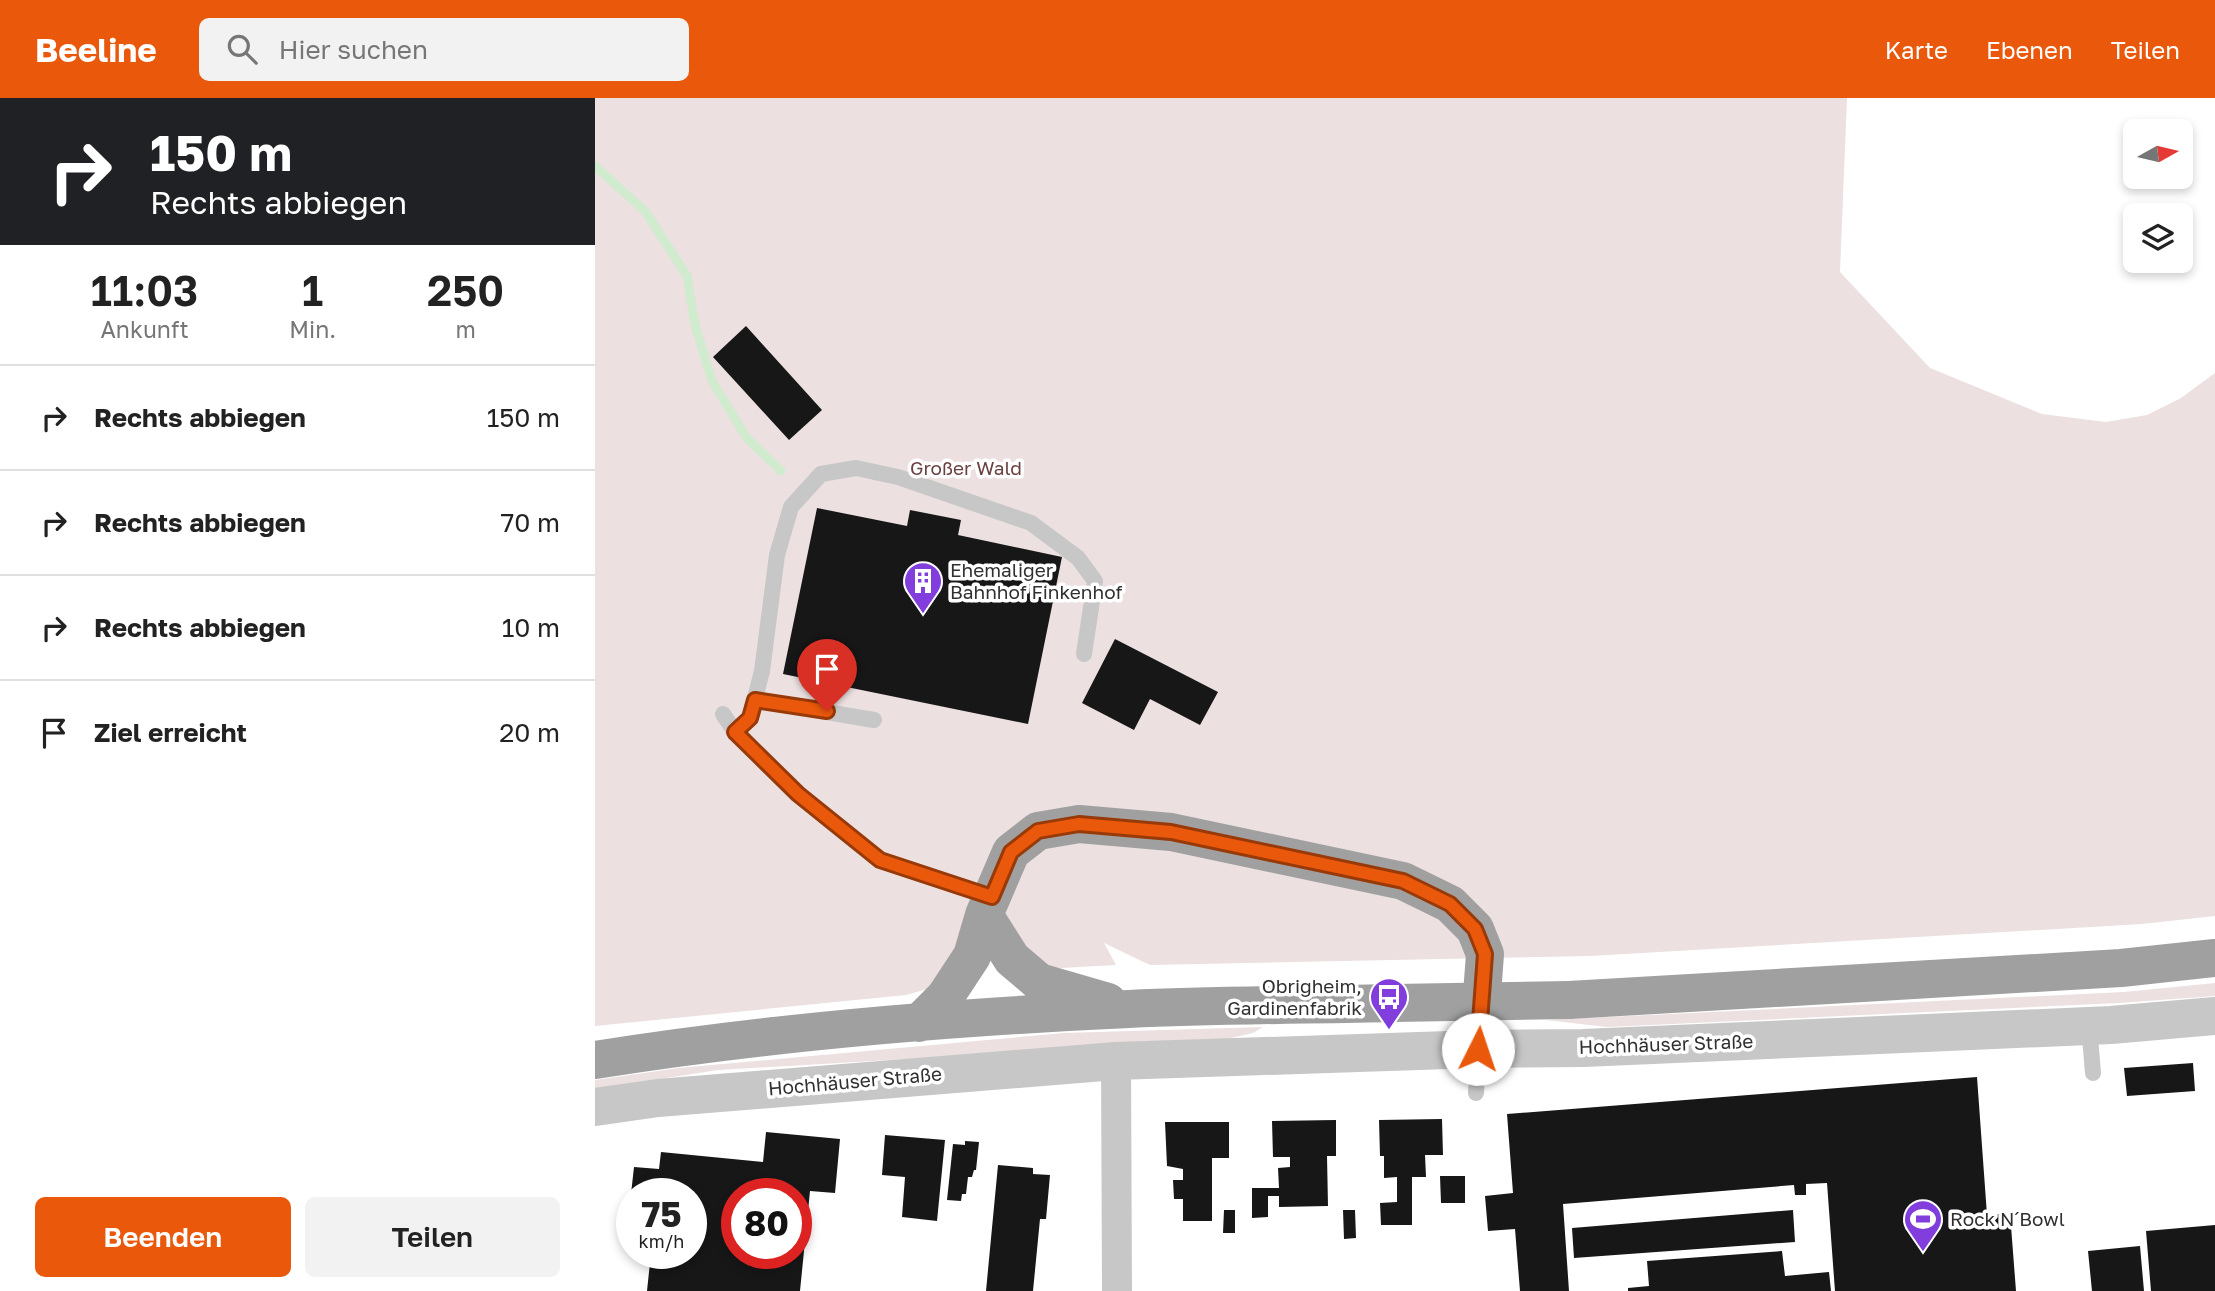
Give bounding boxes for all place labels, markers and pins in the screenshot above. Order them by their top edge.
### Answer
place label: Ehemaliger Bahnhof Finkenhof [950,558,1122,603]
building icon: Ehemaliger Bahnhof Finkenhof [902,560,944,615]
pin [797,639,857,711]
place label: Obrigheim, Gardinenfabrik [1227,974,1362,1019]
bus stop icon: Obrigheim, Gardinenfabrik [1368,976,1410,1031]
sports icon: Rock N´Bowl [1902,1198,1944,1253]
place label: Rock N´Bowl [1950,1207,2065,1230]

